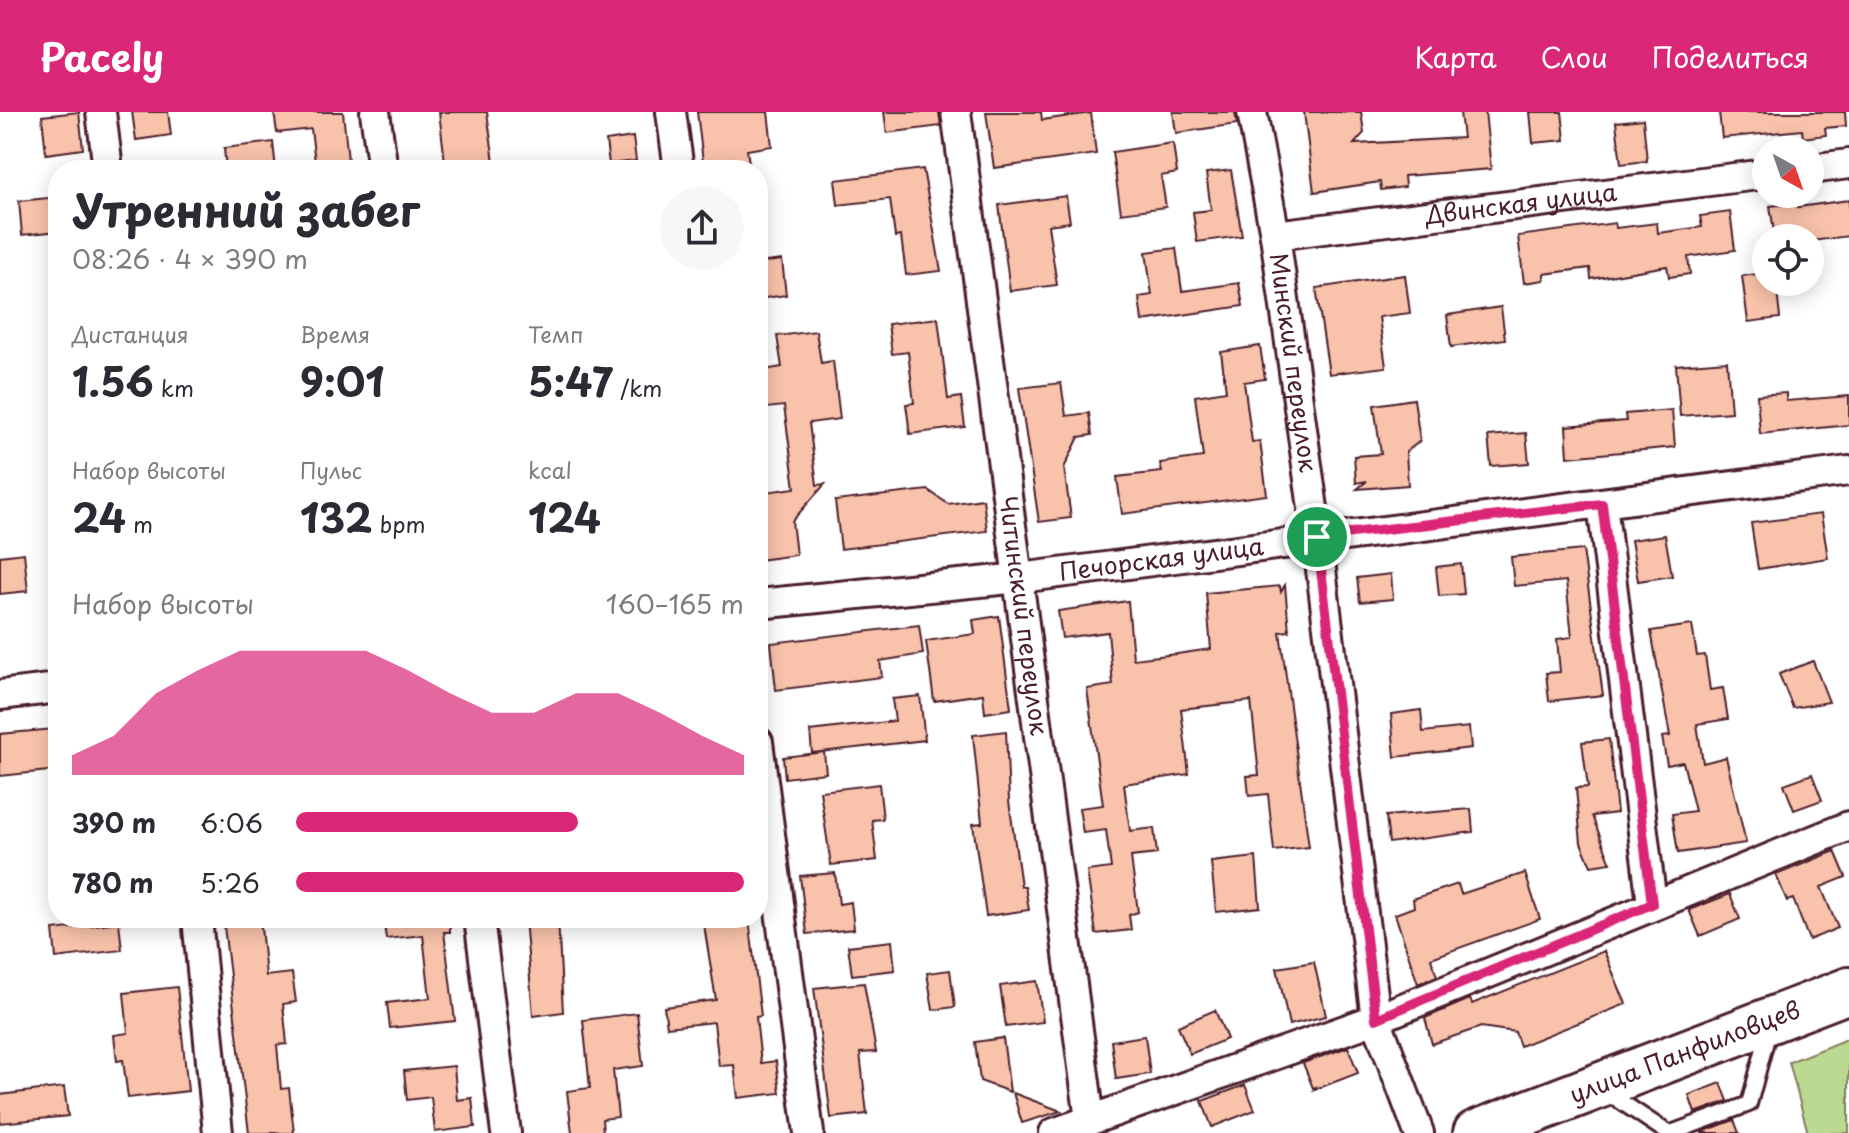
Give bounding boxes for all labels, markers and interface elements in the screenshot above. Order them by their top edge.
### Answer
text: Pacely [40,28,164,85]
text: Карта [1414,35,1497,78]
text: Слои [1541,35,1608,78]
text: Поделиться [1652,35,1809,78]
north arrow [1752,136,1824,208]
map controls [1752,136,1824,296]
street label: Двинская улица [1422,173,1619,232]
text: Утренний забег [72,176,420,242]
button: share [660,186,744,270]
button: locate [1752,224,1824,296]
text: 08:26 · 4 × 390 m [72,239,308,278]
street label: Минский переулок [1262,250,1328,475]
text: Дистанция [72,317,189,350]
text: Время [300,317,370,350]
text: Темп [528,317,584,350]
text: 1.56 [72,350,154,411]
text: 9:01 [300,350,384,411]
text: 5:47 [528,350,613,411]
text: km [154,371,194,404]
text: /km [613,371,662,404]
text: Набор высоты [72,453,226,486]
text: Пульс [300,453,362,486]
text: kcal [528,453,572,486]
text: 24 [72,486,126,547]
text: 132 [300,486,373,547]
text: 124 [528,486,601,547]
street label: Читинский переулок [991,493,1059,738]
pin [1283,503,1351,571]
text: m [126,507,153,540]
text: bpm [373,507,425,540]
icon: arrive [1295,515,1339,559]
street label: Печорская улица [1057,527,1266,589]
text: Набор высоты [72,584,254,623]
text: 160–165 m [606,584,744,623]
text: 390 m [72,803,156,842]
text: 6:06 [200,803,263,842]
text: 780 m [72,863,154,902]
text: 5:26 [200,863,260,902]
street label: улица Панфиловцев [1564,990,1805,1112]

